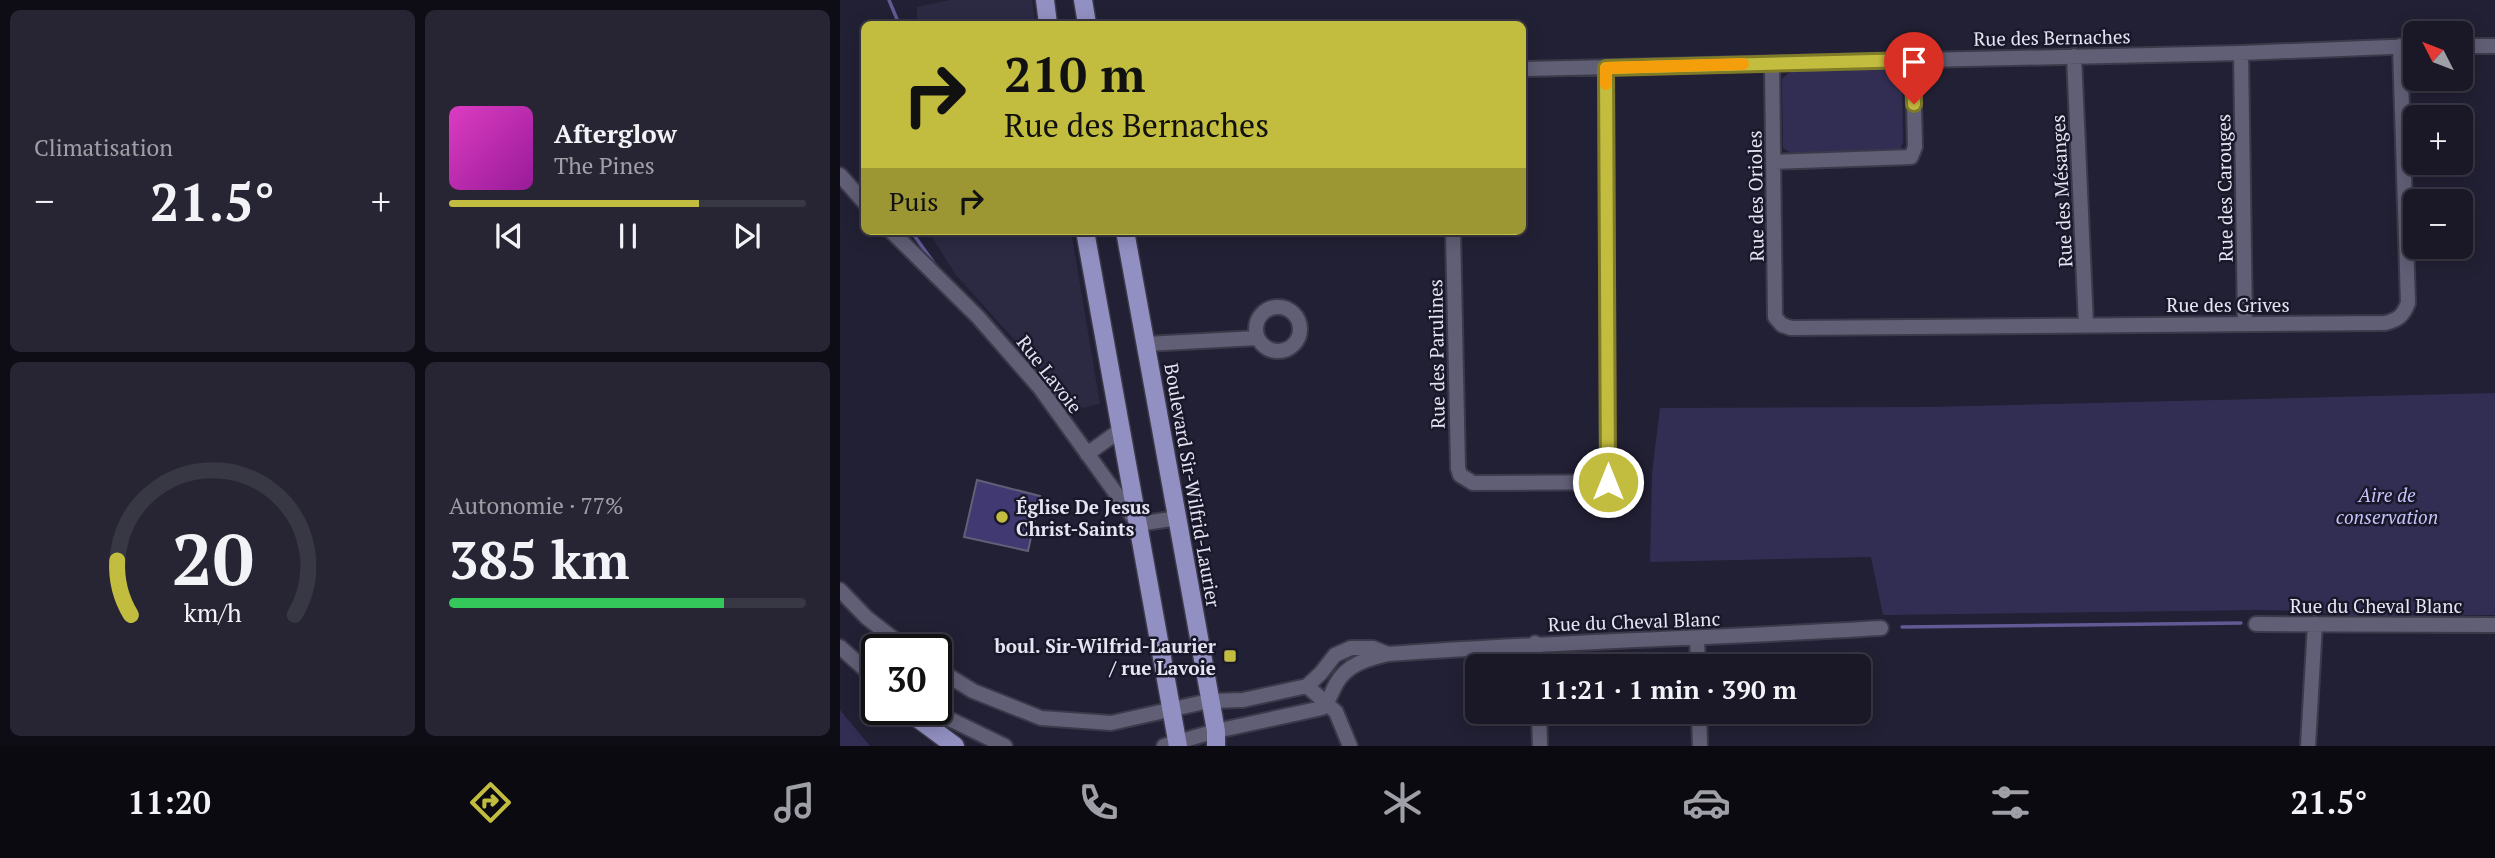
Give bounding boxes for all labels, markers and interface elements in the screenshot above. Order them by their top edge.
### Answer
north arrow [2403,21,2473,91]
map controls [2403,21,2473,259]
street label: Rue des Bernaches [1973,23,2131,51]
pin [1884,32,1944,104]
text: 210 m [1004,41,1146,106]
icon: arrive [1895,43,1933,81]
icon: right [889,49,980,140]
text: Rue des Bernaches [1004,104,1269,146]
button: + [2403,105,2473,175]
street label: Rue des Mésanges [2045,114,2077,268]
street label: Rue des Carouges [2210,114,2238,262]
text: Afterglow [554,116,677,150]
street label: Rue des Orioles [1741,130,1769,262]
text: Climatisation [34,132,173,163]
text: The Pines [554,150,655,181]
text: 21.5° [150,167,275,236]
text: − [34,176,54,226]
text: + [371,176,391,226]
icon: right [952,182,990,220]
text: Puis [889,184,938,218]
button: − [2403,189,2473,259]
icon: previous [490,217,528,255]
icon: pause [609,217,647,255]
icon: next [728,217,766,255]
street label: Rue des Parulines [1422,279,1450,429]
street label: Rue des Grives [2166,292,2290,317]
street label: Rue Lavoie [1012,330,1088,418]
street label: Boulevard Sir-Wilfrid-Laurier [1159,361,1227,610]
position arrow [1571,445,1645,519]
park label: Aire de conservation [2336,482,2438,529]
text: Autonomie · 77% [449,490,624,521]
place label: Église De Jesus Christ-Saints [1016,494,1151,541]
text: 20 [171,509,254,606]
marker: Église De Jesus Christ-Saints [994,509,1010,525]
text: 385 km [449,525,630,594]
street label: Rue du Cheval Blanc [2290,593,2462,618]
text: km/h [184,596,242,629]
street label: Rue du Cheval Blanc [1547,605,1721,637]
place label: boul. Sir-Wilfrid-Laurier / rue Lavoie [994,633,1217,680]
speed limit sign: 30 [861,634,952,725]
marker: boul. Sir-Wilfrid-Laurier / rue Lavoie [1222,648,1238,664]
text: 11:21 · 1 min · 390 m [1539,672,1797,706]
icon: directions [466,778,515,827]
icon: music [770,778,819,827]
icon: phone [1074,778,1123,827]
icon: climate [1378,778,1427,827]
icon: car [1682,778,1731,827]
icon: filters [1986,778,2035,827]
text: 11:20 [128,781,211,823]
text: 21.5° [2291,781,2367,823]

